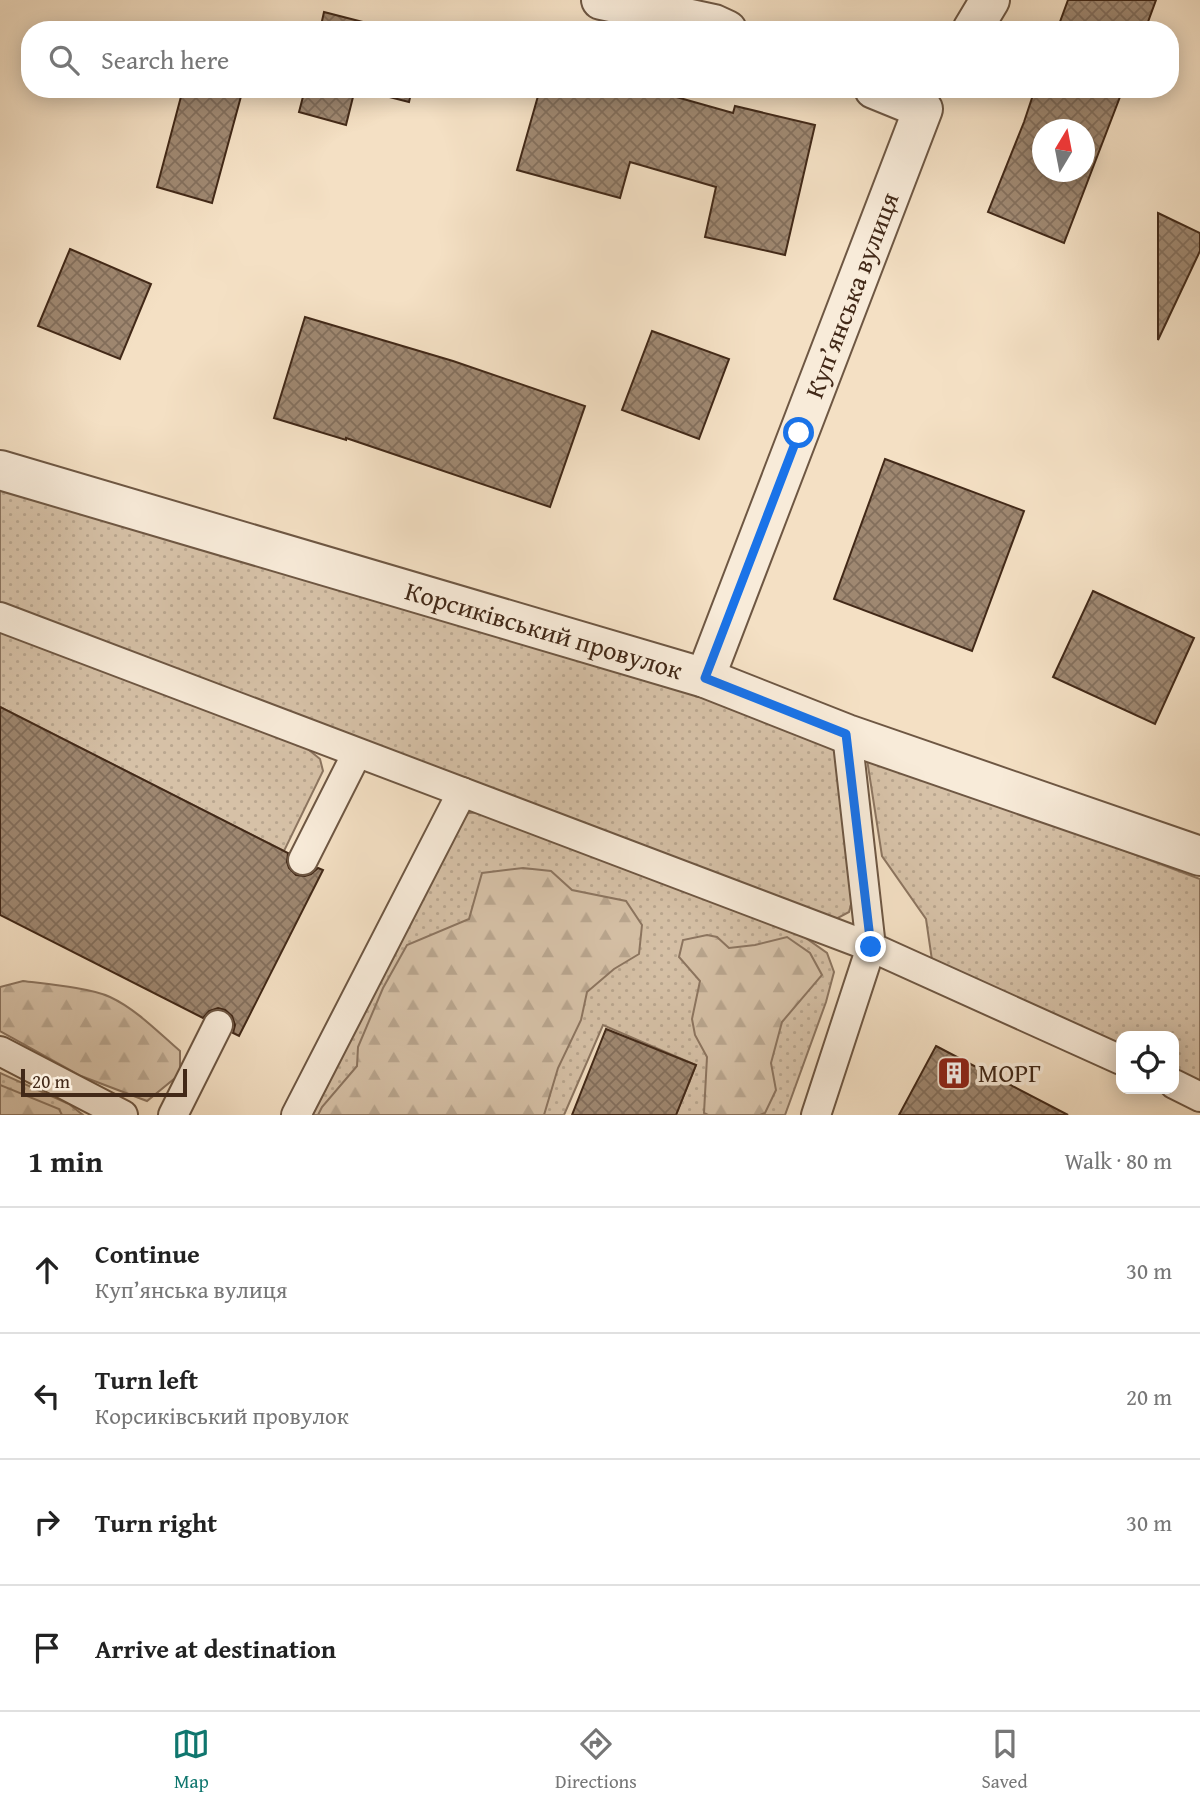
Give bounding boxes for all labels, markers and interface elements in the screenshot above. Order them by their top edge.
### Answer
search box [21,21,1179,98]
text: Search here [101,40,229,79]
icon: search [45,41,83,79]
north arrow [1032,119,1095,182]
street label: Куп’янська вулиця [794,186,908,404]
route start [783,417,814,448]
street label: Корсиківський провулок [401,571,688,689]
route end [855,931,886,962]
map controls [1116,1031,1179,1094]
button: locate [1116,1031,1179,1094]
place label: МОРГ [978,1053,1041,1092]
building icon: МОРГ [935,1054,973,1092]
scale bar [21,1066,187,1098]
text: 20 m [32,1067,70,1095]
text: 1 min [28,1139,103,1183]
text: Walk · 80 m [1064,1144,1172,1177]
text: Continue [95,1234,200,1273]
icon: ahead [28,1251,66,1289]
text: 30 m [1126,1254,1172,1287]
text: Куп’янська вулиця [95,1273,287,1306]
text: Turn left [95,1360,198,1399]
icon: left [28,1377,66,1415]
text: 20 m [1126,1380,1172,1413]
text: Корсиківський провулок [95,1399,349,1432]
icon: right [28,1503,66,1541]
text: Turn right [95,1503,217,1542]
text: 30 m [1126,1506,1172,1539]
icon: arrive [28,1629,66,1667]
text: Arrive at destination [95,1629,336,1668]
tab: Map [172,1725,210,1795]
tab: Directions [555,1725,637,1795]
tab: Saved [982,1725,1028,1795]

